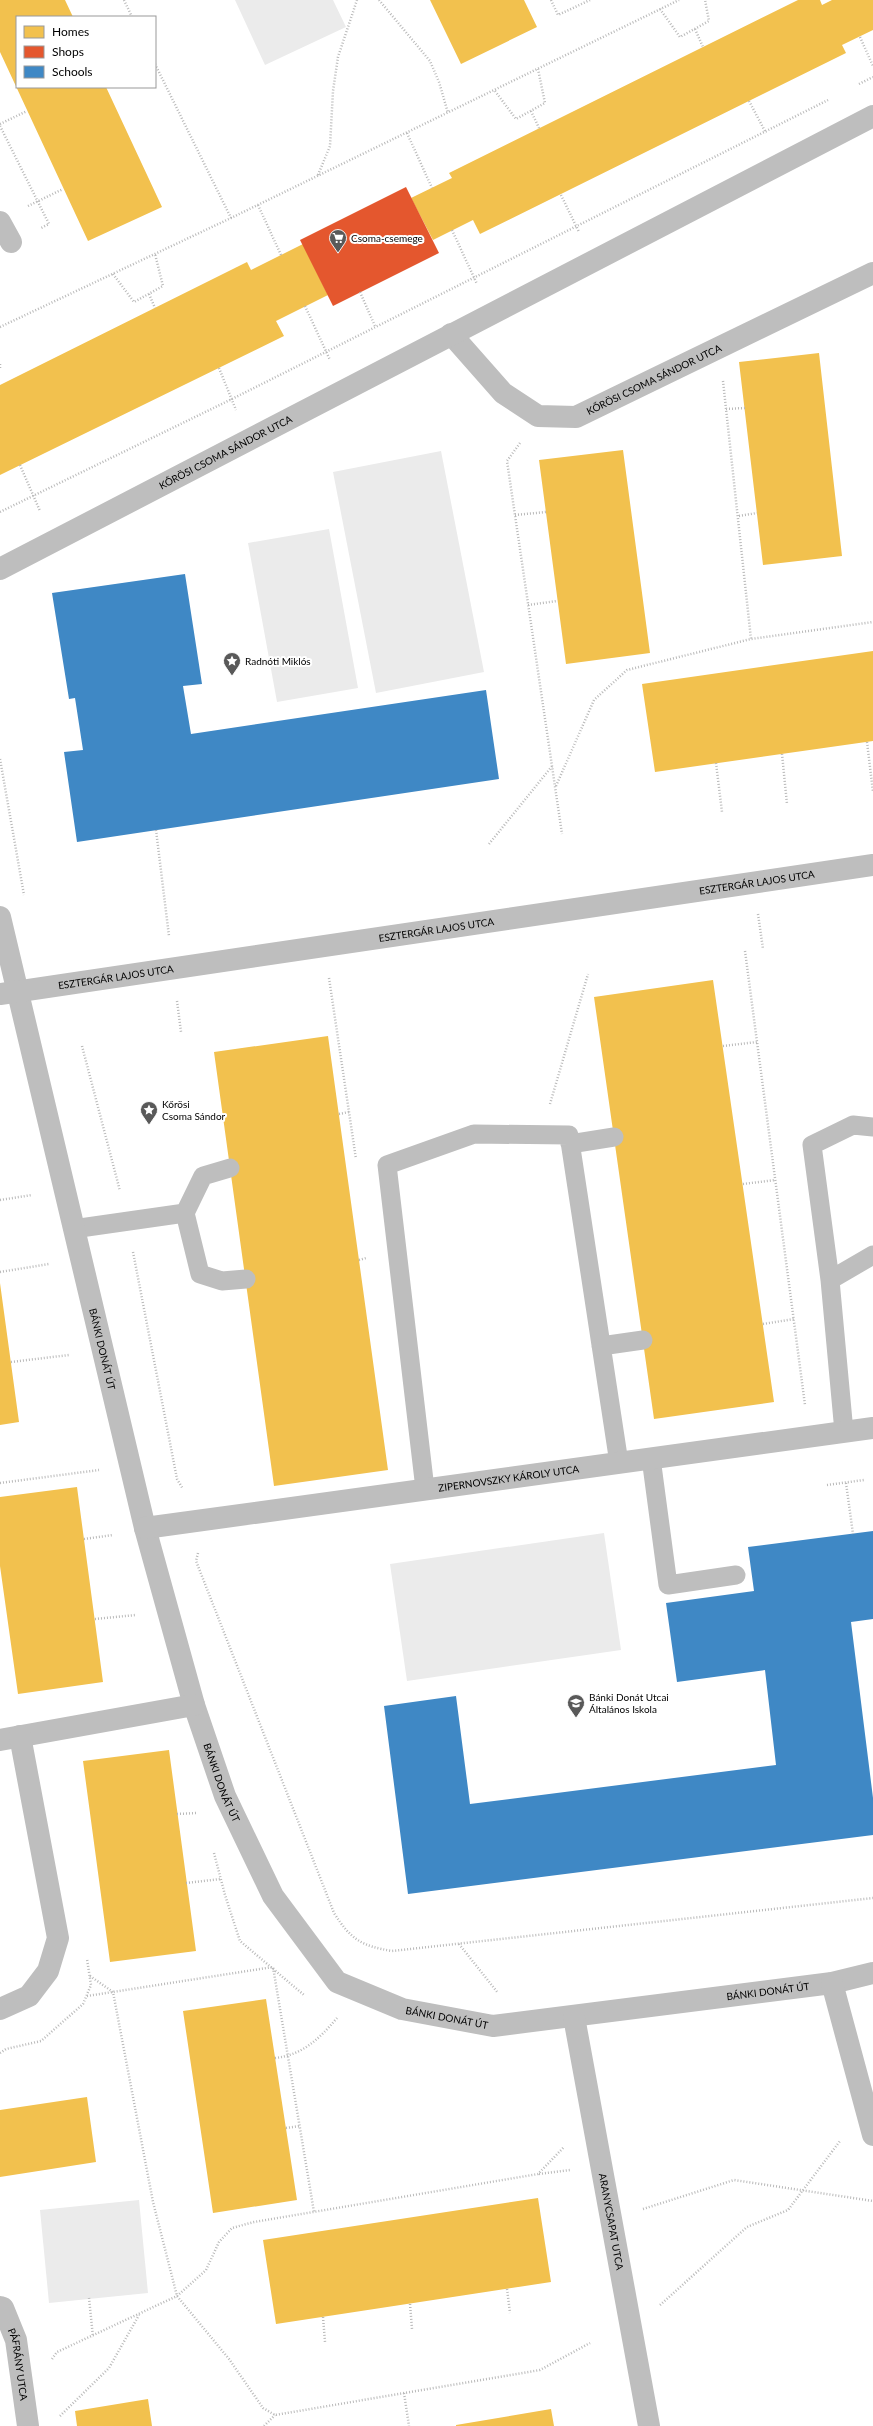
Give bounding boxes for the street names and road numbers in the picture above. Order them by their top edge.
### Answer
street label: KŐRÖSI CSOMA SÁNDOR UTCA [584,341,723,417]
street label: KŐRÖSI CSOMA SÁNDOR UTCA [157,412,294,491]
street label: ESZTERGÁR LAJOS UTCA [698,868,816,897]
street label: ESZTERGÁR LAJOS UTCA [378,915,495,944]
street label: ESZTERGÁR LAJOS UTCA [57,962,175,991]
street label: BÁNKI DONÁT ÚT [87,1307,118,1391]
street label: ZIPERNOVSZKY KÁROLY UTCA [437,1462,580,1494]
street label: BÁNKI DONÁT ÚT [201,1741,243,1824]
street label: BÁNKI DONÁT ÚT [726,1980,810,2002]
street label: BÁNKI DONÁT ÚT [405,2004,489,2031]
street label: ARANYCSAPAT UTCA [597,2172,626,2271]
street label: PÁFRÁNY UTCA [6,2326,30,2402]

